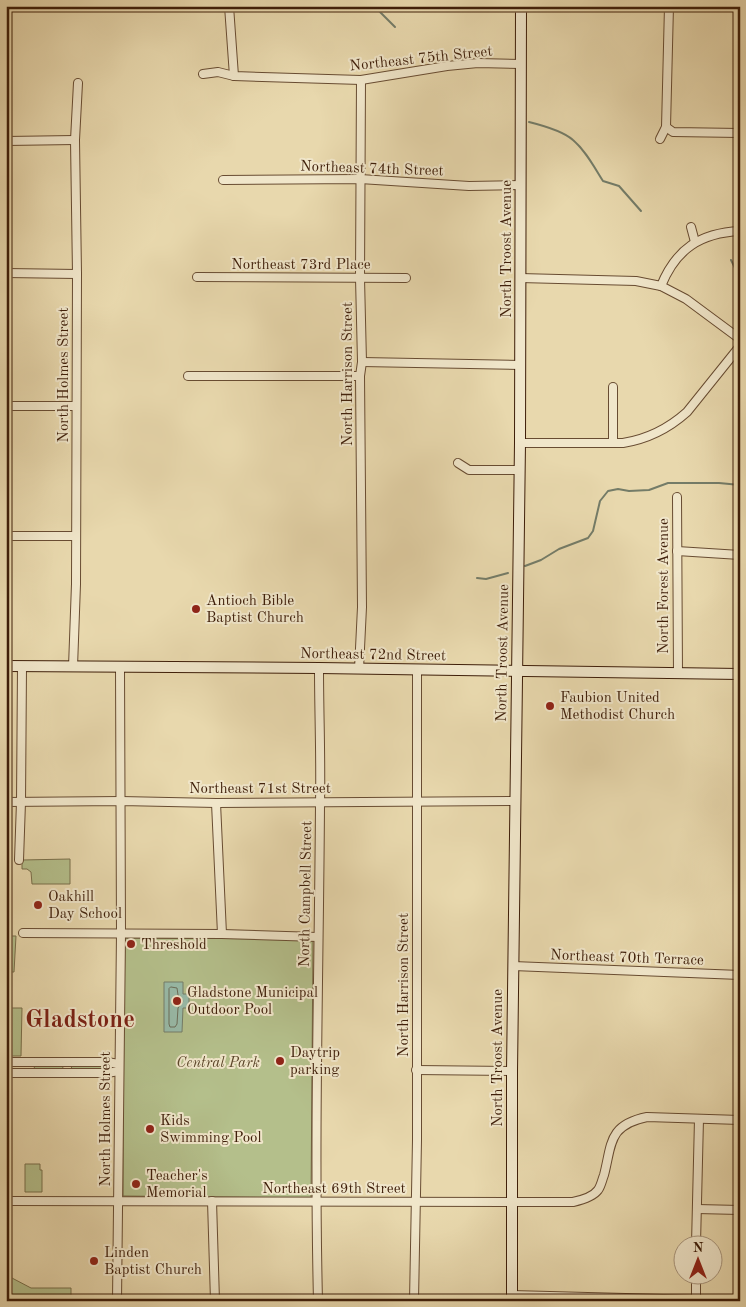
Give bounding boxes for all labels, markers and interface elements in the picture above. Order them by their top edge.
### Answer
street label: Northeast 75th Street [349,45,493,74]
street label: Northeast 74th Street [300,159,444,180]
street label: North Troost Avenue [500,180,515,318]
street label: Northeast 73rd Place [231,258,371,273]
street label: North Harrison Street [341,302,356,446]
street label: North Holmes Street [57,307,72,443]
street label: North Forest Avenue [657,518,672,654]
street label: North Troost Avenue [495,584,512,722]
place label: Antioch Bible Baptist Church [206,594,304,626]
marker: Antioch Bible Baptist Church [190,603,202,615]
street label: Northeast 72nd Street [300,647,446,664]
place label: Faubion United Methodist Church [560,691,675,723]
marker: Faubion United Methodist Church [544,700,556,712]
street label: Northeast 71st Street [189,782,331,797]
street label: North Campbell Street [298,821,315,967]
place label: Oakhill Day School [48,890,122,922]
marker: Oakhill Day School [32,899,44,911]
street label: North Harrison Street [397,913,412,1057]
marker: Threshold [125,938,137,950]
place label: Threshold [141,938,207,953]
street label: Northeast 70th Terrace [550,948,704,969]
place label: Gladstone Municipal Outdoor Pool [187,986,318,1018]
street label: North Troost Avenue [491,989,506,1127]
marker: Gladstone Municipal Outdoor Pool [171,995,183,1007]
district label: Gladstone [25,1008,135,1033]
place label: Daytrip parking [290,1046,340,1078]
street label: North Holmes Street [99,1051,114,1187]
marker: Daytrip parking [274,1055,286,1067]
park label: Central Park [176,1056,260,1071]
place label: Kids Swimming Pool [160,1114,262,1146]
marker: Kids Swimming Pool [144,1123,156,1135]
place label: Teacher's Memorial [146,1169,208,1201]
marker: Teacher's Memorial [130,1178,142,1190]
street label: Northeast 69th Street [262,1182,406,1197]
north arrow [674,1234,724,1284]
text: N [693,1241,704,1255]
place label: Linden Baptist Church [104,1246,202,1278]
marker: Linden Baptist Church [88,1255,100,1267]

